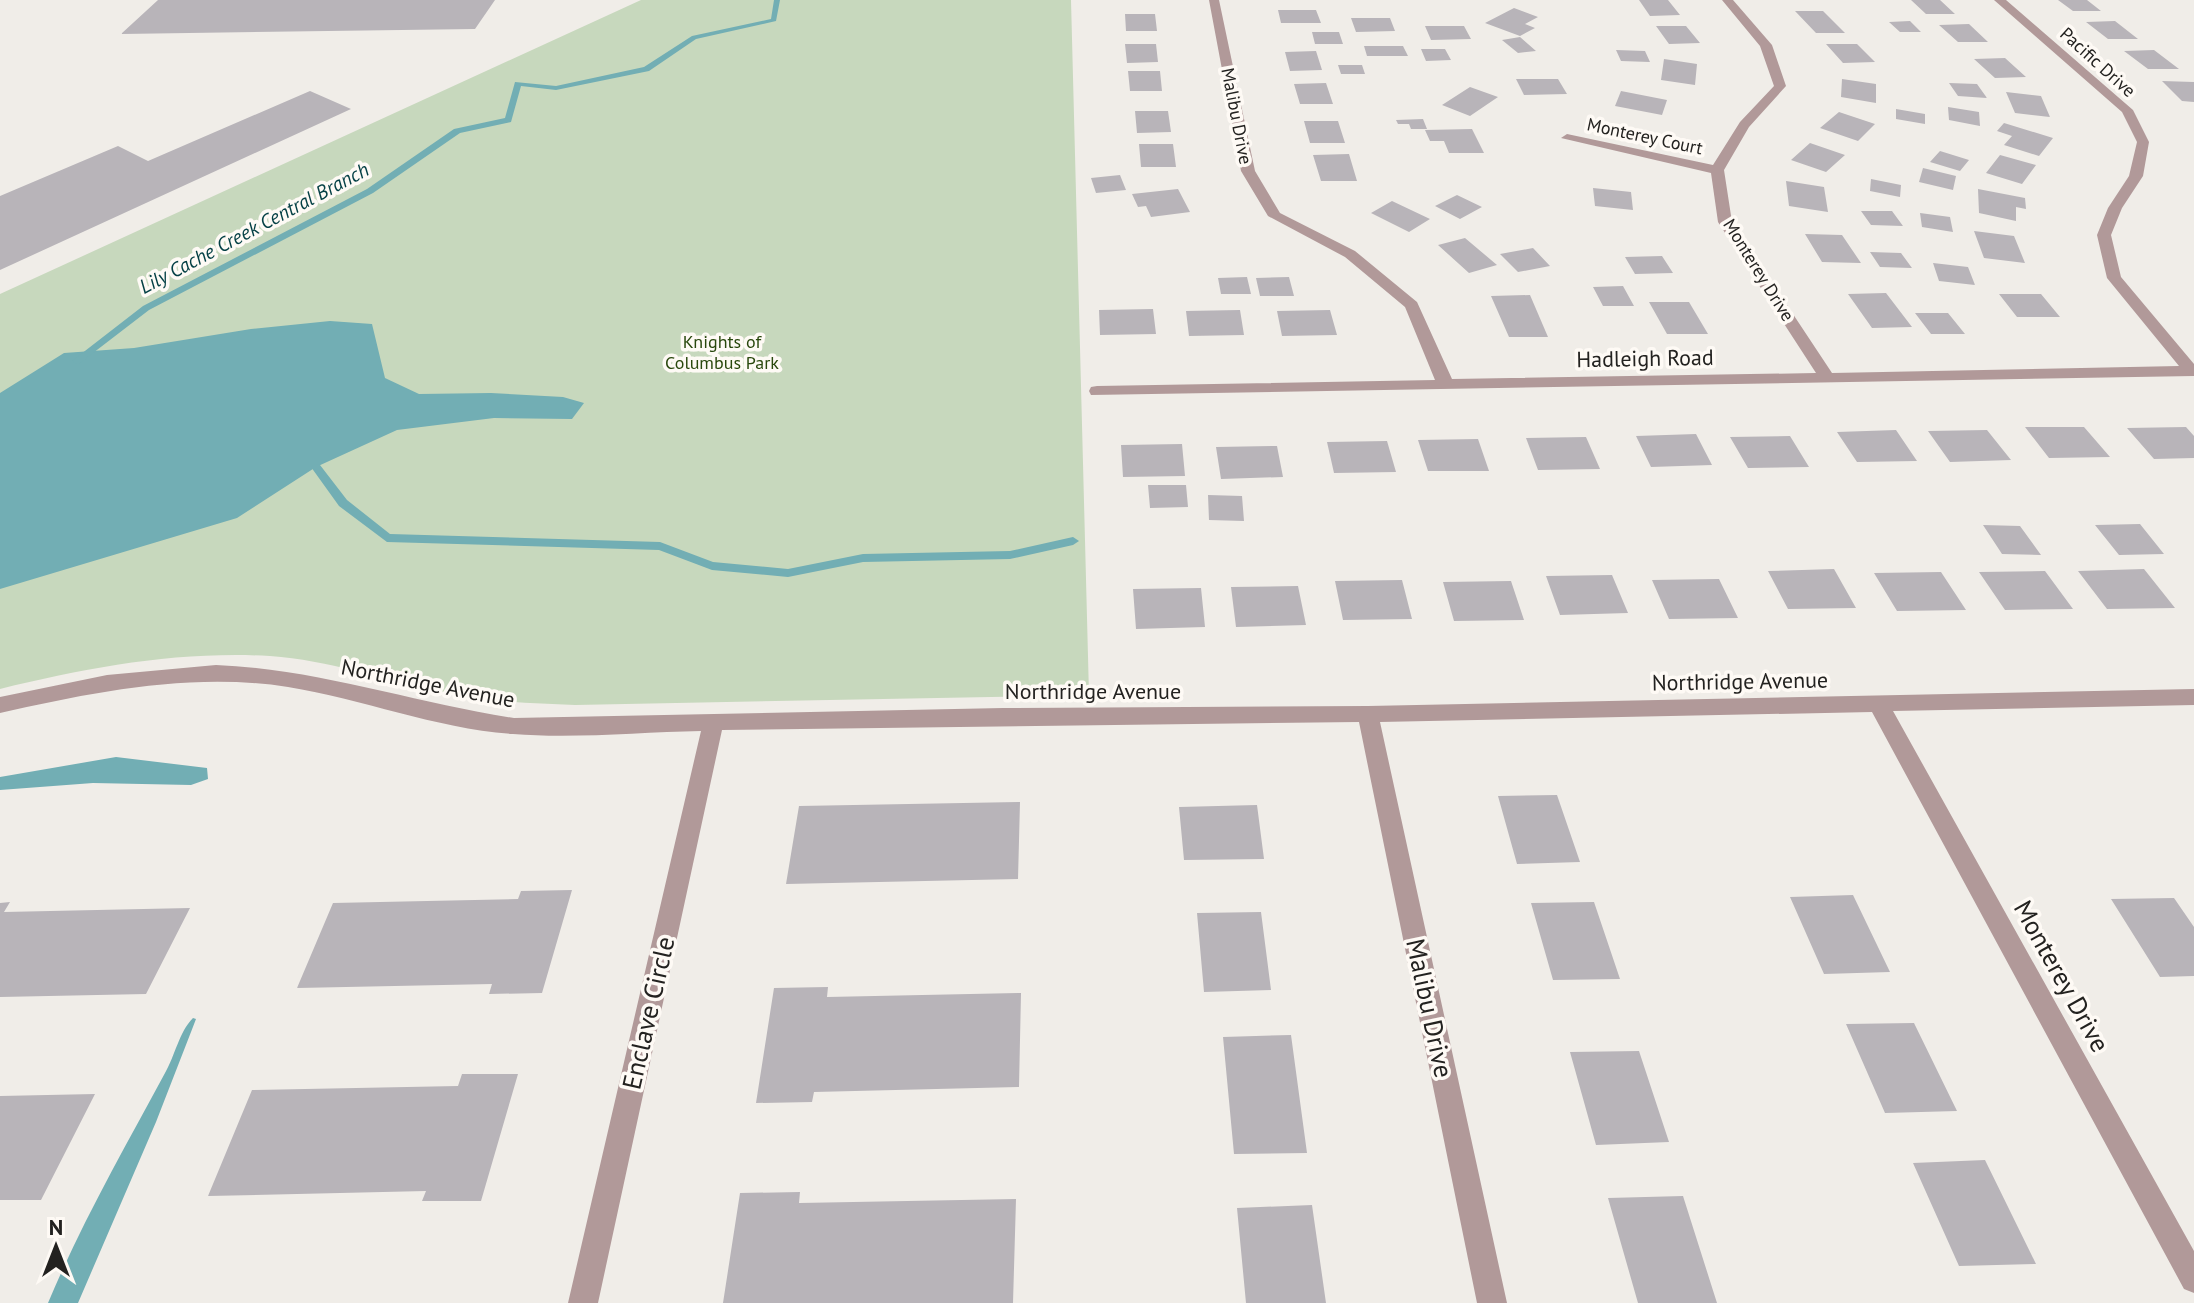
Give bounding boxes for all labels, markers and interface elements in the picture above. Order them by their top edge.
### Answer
street label: Pacific Drive [2055,22,2141,102]
street label: Malibu Drive [1216,66,1258,166]
street label: Monterey Court [1585,112,1705,160]
water label: Lily Cache Creek Central Branch [135,156,373,300]
street label: Monterey Drive [1718,214,1800,326]
park label: Knights of Columbus Park [665,330,779,374]
street label: Hadleigh Road [1576,343,1714,373]
street label: Northridge Avenue [339,652,517,714]
street label: Northridge Avenue [1652,665,1828,697]
street label: Northridge Avenue [1005,677,1181,705]
street label: Monterey Drive [2007,894,2117,1058]
street label: Enclave Circle [614,933,682,1093]
street label: Malibu Drive [1399,935,1461,1081]
north arrow [16,1207,96,1287]
text: N [49,1213,63,1241]

